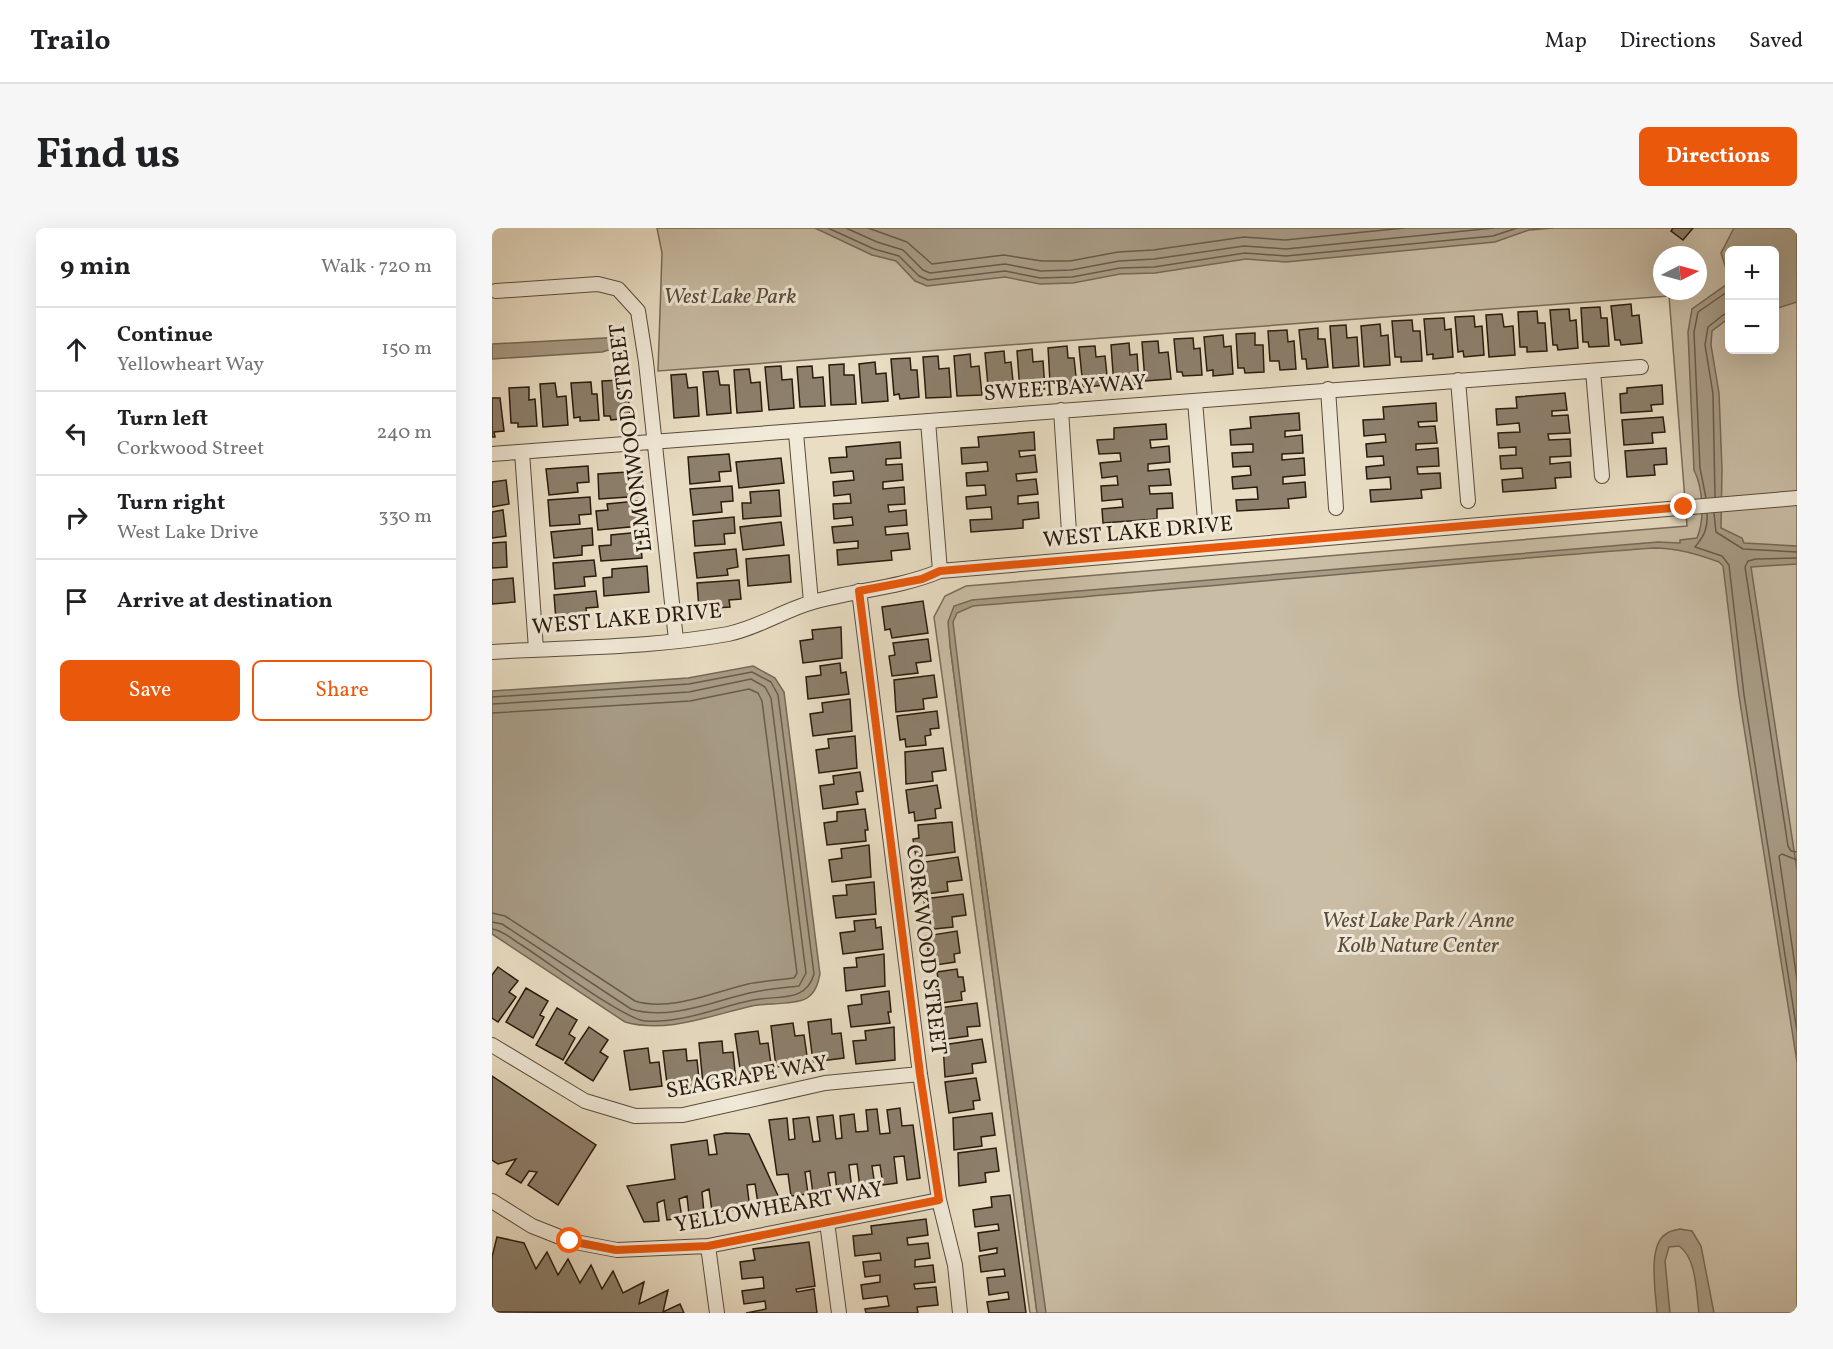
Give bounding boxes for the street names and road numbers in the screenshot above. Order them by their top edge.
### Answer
street label: LEMONWOOD STREET [603,322,661,554]
street label: SWEETBAY WAY [982,368,1148,410]
street label: WEST LAKE DRIVE [1042,509,1234,557]
street label: WEST LAKE DRIVE [531,596,723,644]
street label: CORKWOOD STREET [897,843,953,1057]
street label: SEAGRAPE WAY [664,1048,831,1108]
street label: YELLOWHEART WAY [672,1174,886,1242]

